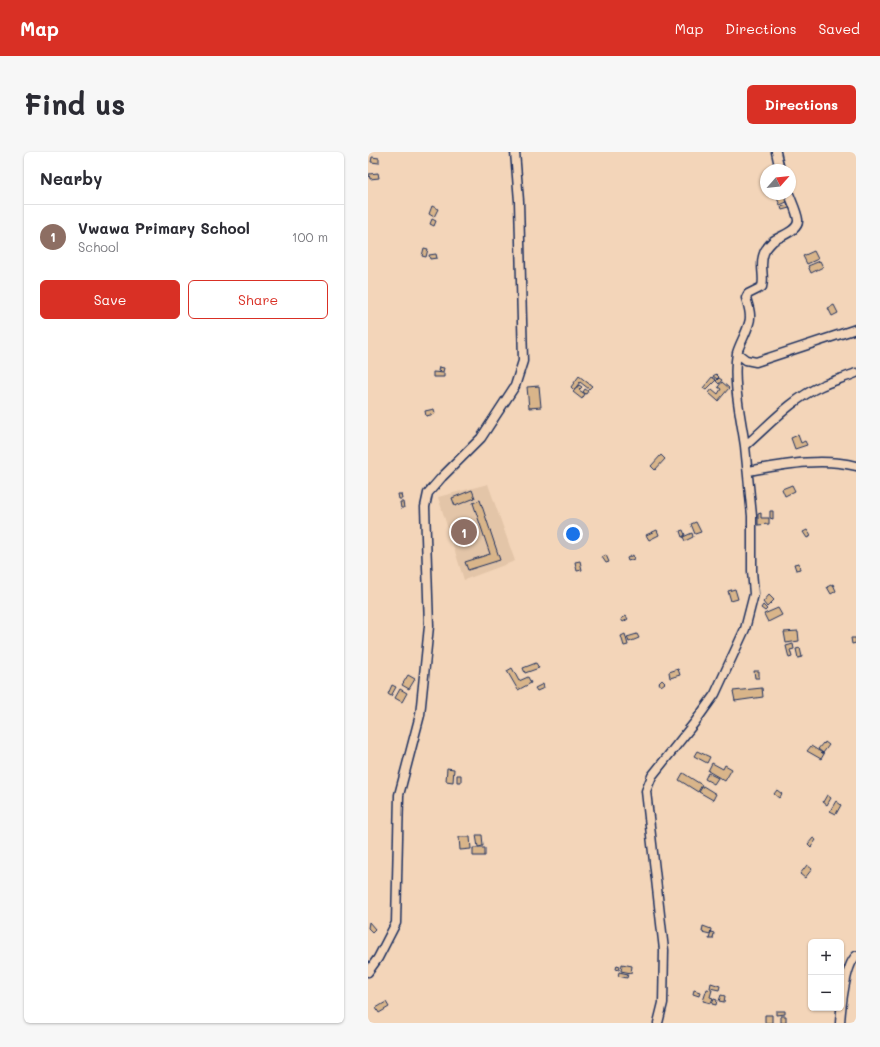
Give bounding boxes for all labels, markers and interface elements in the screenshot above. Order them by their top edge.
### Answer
text: Map [20,16,59,41]
text: Map [675,19,703,38]
text: Directions [725,19,796,38]
text: Saved [818,19,860,38]
button: Directions [747,85,856,124]
text: Find us [24,86,125,122]
north arrow [760,164,796,200]
text: Nearby [40,167,102,189]
text: Vwawa Primary School [78,218,250,238]
text: 1 [50,228,56,245]
text: 100 m [292,228,328,245]
text: School [78,238,119,255]
button: Save [40,280,180,319]
button: Share [188,280,328,319]
pin: 1 [451,517,477,547]
your location [563,524,583,544]
map controls [808,939,844,1011]
button: + [808,939,844,975]
button: − [808,975,844,1011]

